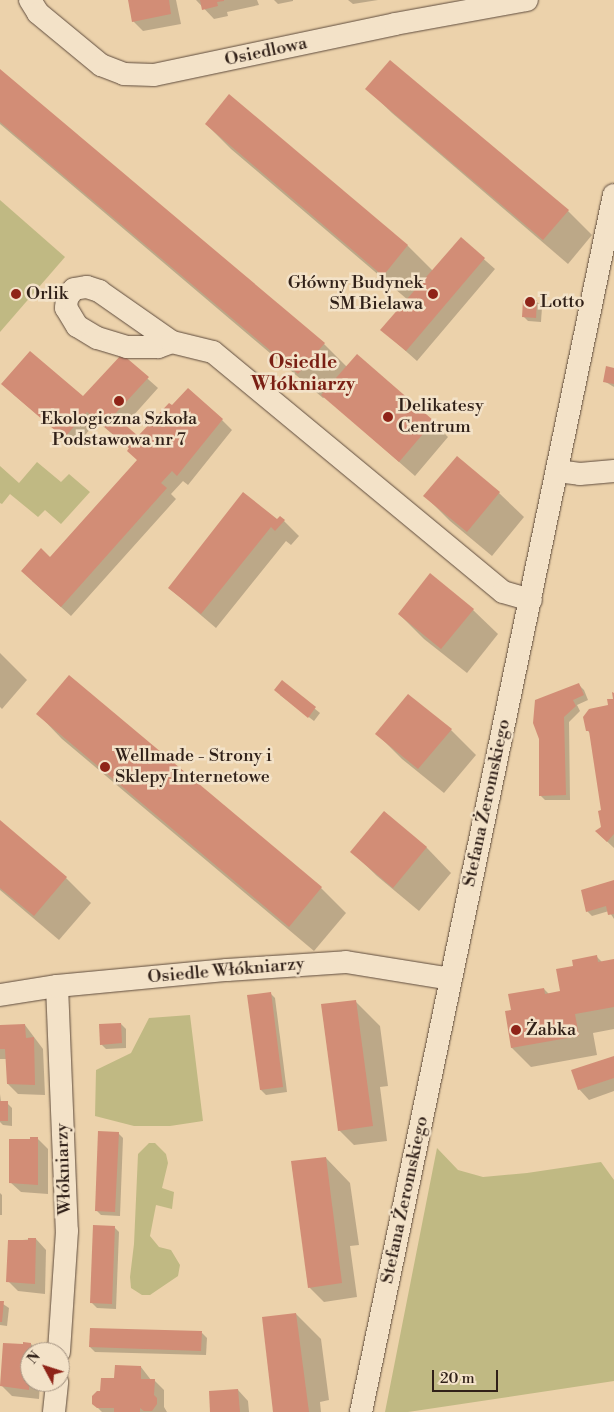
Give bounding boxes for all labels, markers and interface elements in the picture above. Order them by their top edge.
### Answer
street label: Osiedlowa [223,33,309,71]
place label: Główny Budynek SM Bielawa [288,273,423,316]
place label: Orlik [26,283,68,305]
marker: Orlik [10,288,22,300]
marker: Główny Budynek SM Bielawa [427,288,439,300]
place label: Lotto [540,291,585,313]
marker: Lotto [524,296,536,308]
district label: Osiedle Włókniarzy [251,352,355,396]
marker: Ekologiczna Szkoła Podstawowa nr 7 [113,395,125,407]
place label: Delikatesy Centrum [398,396,484,438]
place label: Ekologiczna Szkoła Podstawowa nr 7 [41,409,197,452]
marker: Delikatesy Centrum [382,411,394,423]
street label: Stefana Żeromskiego [459,717,515,889]
place label: Wellmade - Strony i Sklepy Internetowe [115,746,272,789]
marker: Wellmade - Strony i Sklepy Internetowe [99,761,111,773]
street label: Osiedle Włókniarzy [147,953,305,989]
place label: Żabka [526,1019,576,1041]
marker: Żabka [510,1024,522,1036]
street label: Stefana Żeromskiego [377,1114,433,1286]
street label: Włókniarzy [52,1123,76,1215]
north arrow [20,1342,70,1392]
text: N [24,1348,45,1368]
scale bar [434,1360,500,1392]
text: 20 m [440,1369,475,1388]

